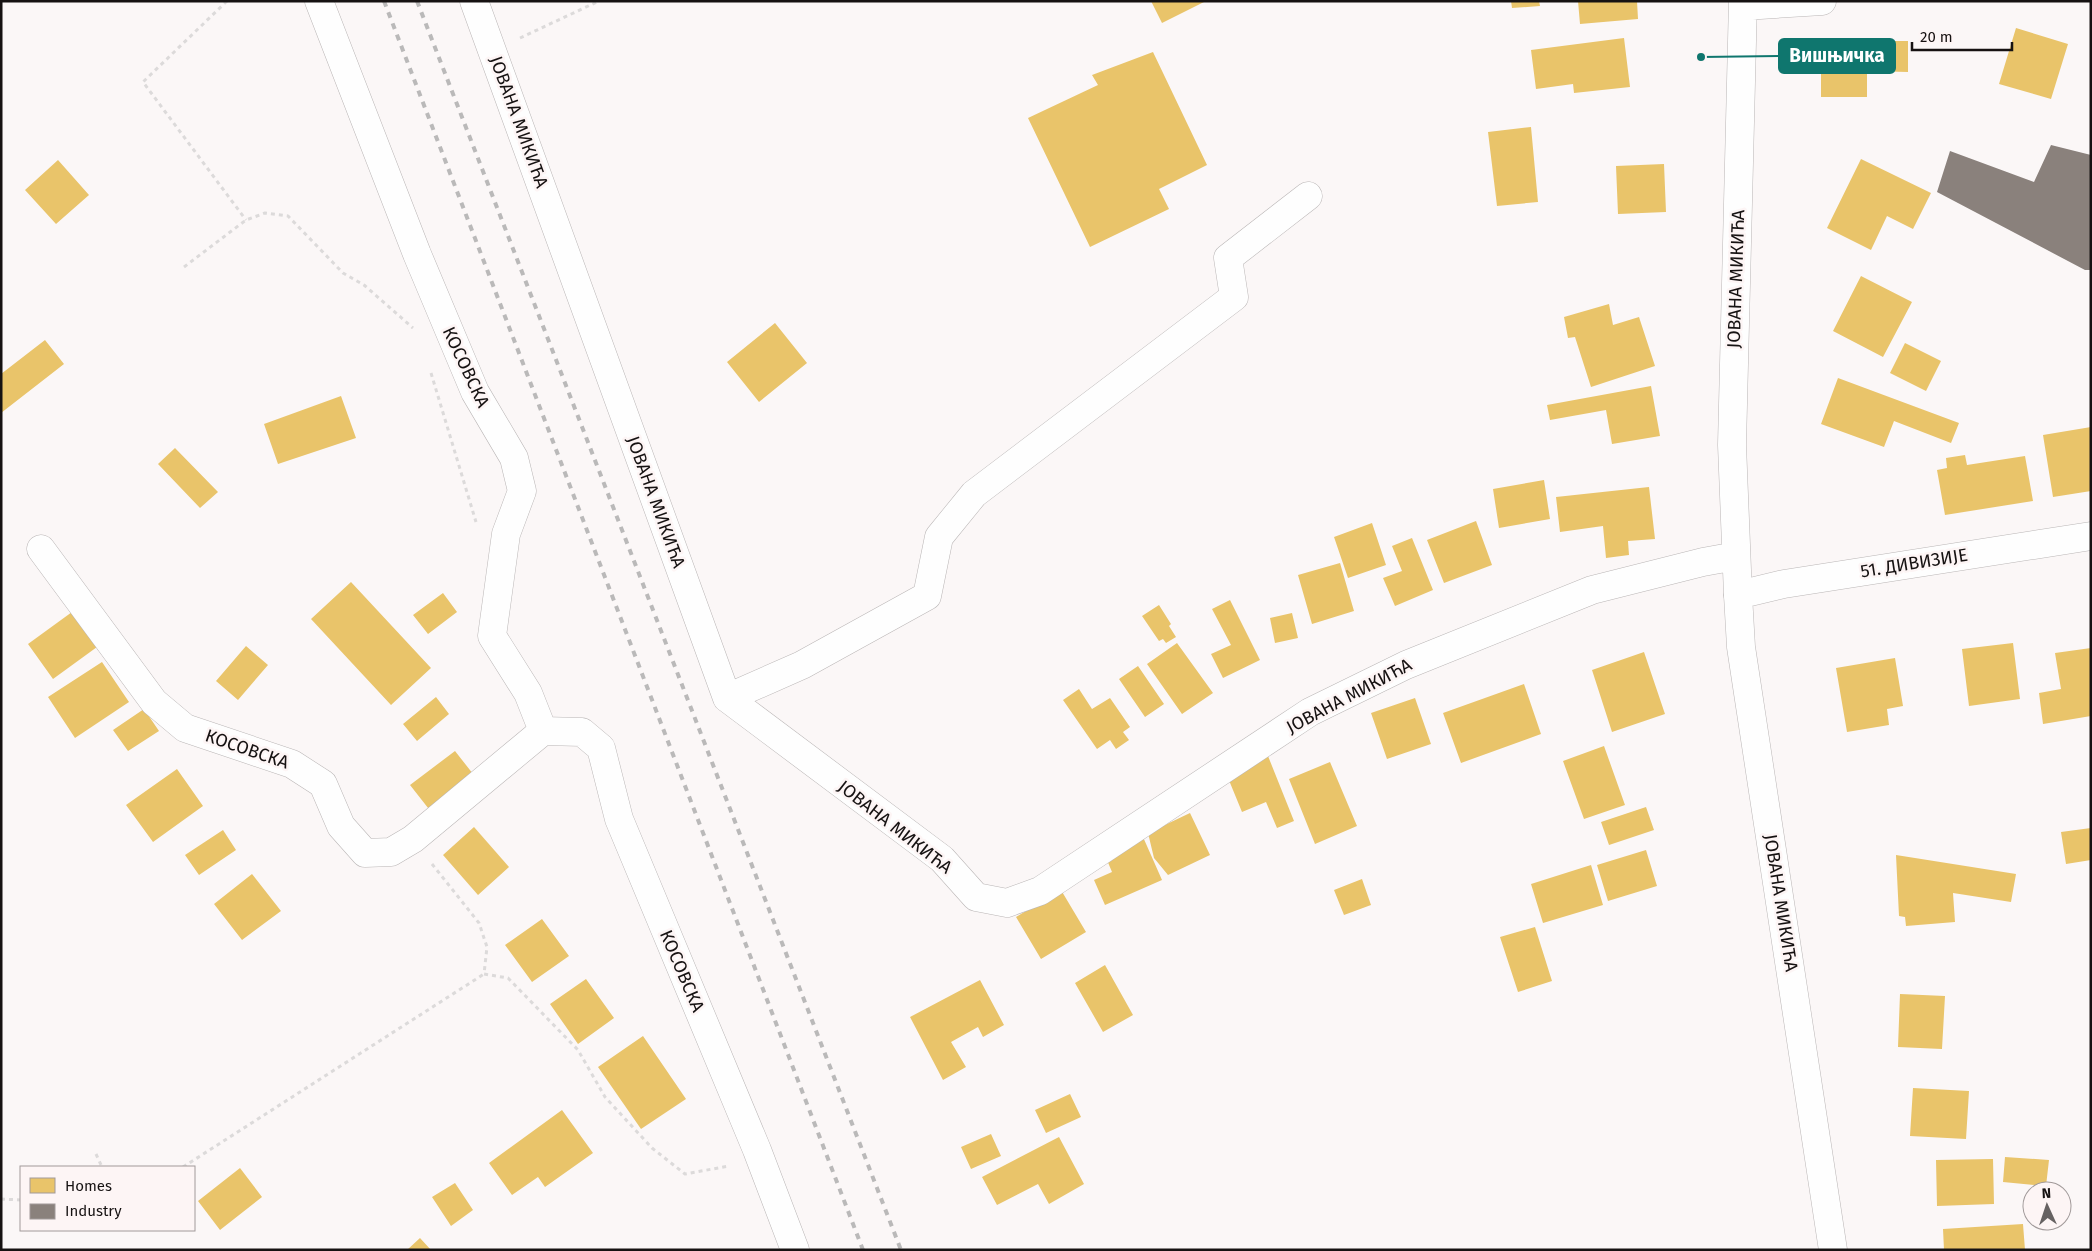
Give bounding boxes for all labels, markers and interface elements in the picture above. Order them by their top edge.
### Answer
scale bar [1912,20,2012,52]
text: 20 m [1920,28,1953,46]
callout: Вишњичка [1779,39,1895,73]
text: Вишњичка [1789,44,1885,67]
street label: ЈОВАНА МИКИЋА [485,53,553,192]
street label: ЈОВАНА МИКИЋА [1723,209,1749,349]
street label: КОСОВСКА [438,323,495,412]
street label: ЈОВАНА МИКИЋА [622,433,690,572]
street label: 51. ДИВИЗИЈЕ [1859,544,1969,582]
street label: ЈОВАНА МИКИЋА [1283,653,1416,738]
street label: КОСОВСКА [202,724,292,774]
street label: ЈОВАНА МИКИЋА [834,776,957,879]
street label: ЈОВАНА МИКИЋА [1759,833,1803,974]
street label: КОСОВСКА [655,927,709,1016]
legend [20,1166,195,1231]
text: Homes [65,1177,112,1195]
north arrow [2022,1181,2072,1231]
text: N [2041,1185,2051,1202]
text: Industry [65,1202,122,1220]

